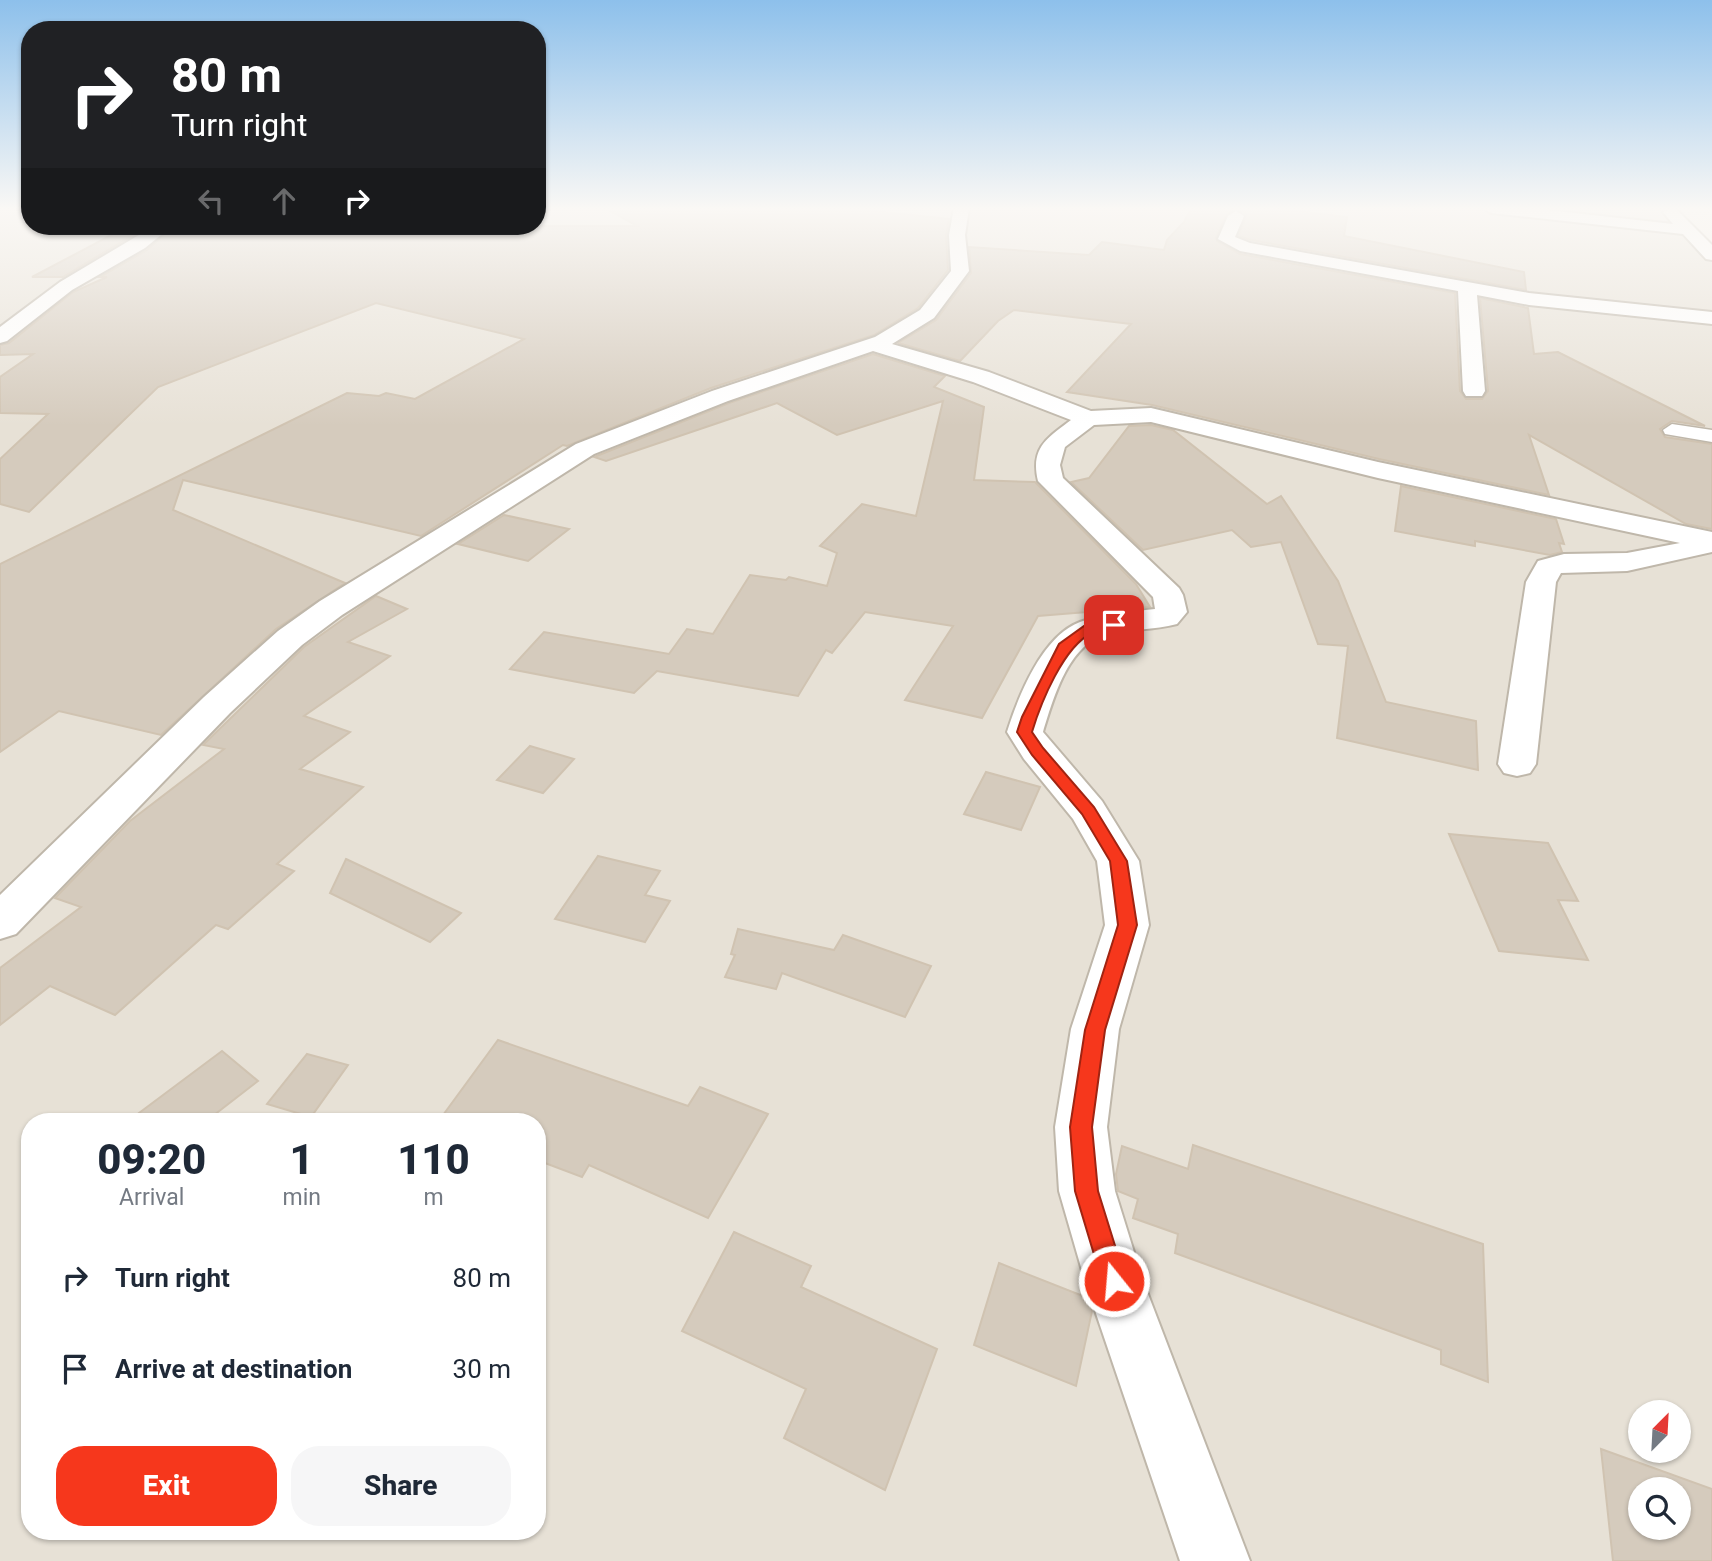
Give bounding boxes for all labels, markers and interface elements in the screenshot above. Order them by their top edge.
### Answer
text: 80 m [171,47,282,104]
icon: right [56,49,147,140]
text: Turn right [171,106,307,144]
icon: left [192,182,230,220]
icon: ahead [265,182,303,220]
icon: right [338,182,376,220]
pin [1084,595,1144,655]
icon: arrive [1095,606,1133,644]
text: 09:20 [97,1135,206,1184]
text: 1 [290,1135,314,1184]
text: 110 [397,1135,470,1184]
text: Arrival [119,1184,184,1211]
text: min [282,1184,321,1211]
text: m [423,1184,444,1211]
position arrow [1077,1244,1151,1318]
icon: right [56,1259,94,1297]
text: Turn right [115,1263,230,1293]
text: 80 m [453,1263,511,1293]
icon: arrive [56,1350,94,1388]
text: Arrive at destination [115,1354,352,1384]
text: 30 m [453,1354,511,1384]
north arrow [1628,1400,1690,1463]
map controls [1628,1400,1691,1540]
button: Exit [56,1446,277,1526]
button: Share [291,1446,511,1526]
button: search [1628,1477,1691,1540]

